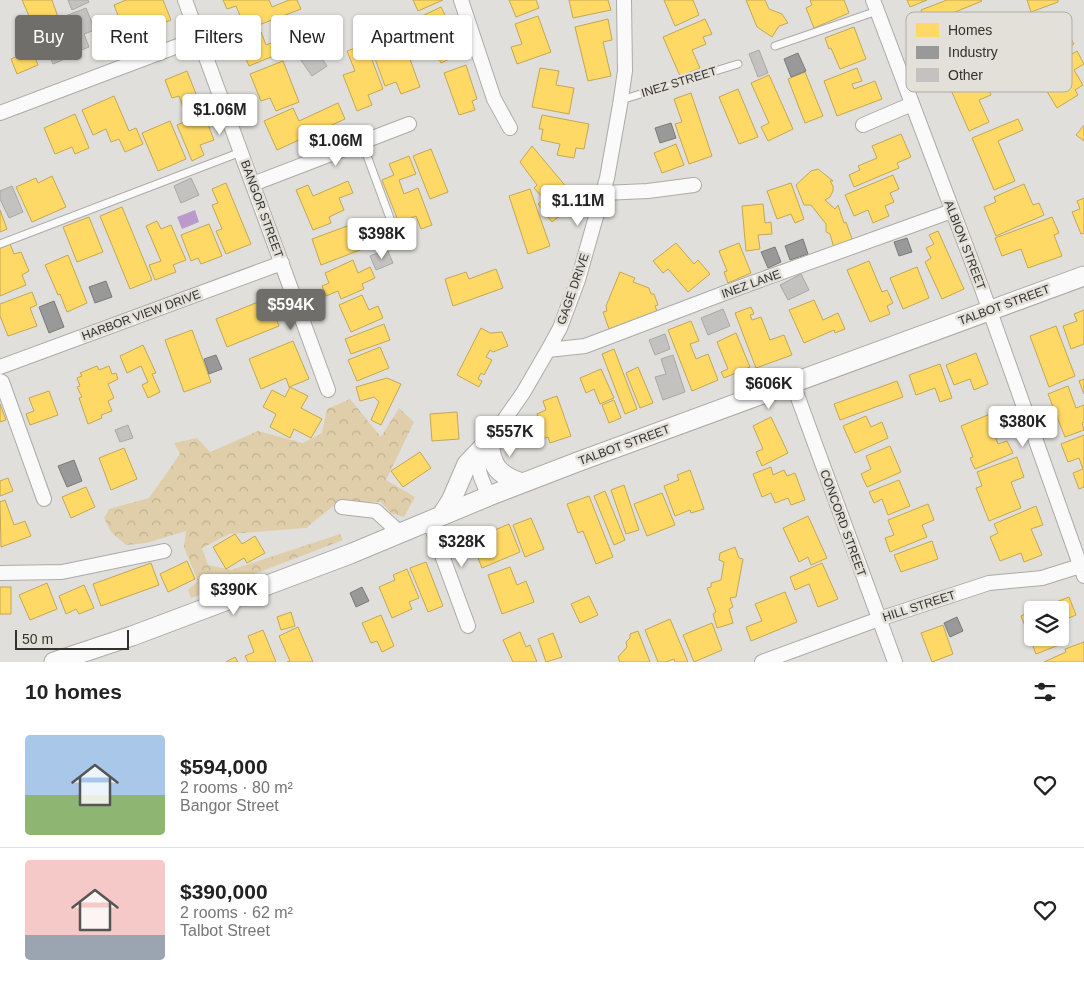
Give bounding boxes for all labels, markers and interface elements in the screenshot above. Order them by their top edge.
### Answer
legend [906,12,1072,92]
chip: Buy [15,15,82,60]
chip: Rent [92,15,166,60]
chip: Filters [176,15,261,60]
chip: New [271,15,343,60]
chip: Apartment [353,15,472,60]
text: Homes [948,22,992,38]
text: Industry [948,44,998,60]
street label: INEZ STREET [640,64,719,100]
text: Other [948,67,983,83]
pin: $1.06M [179,94,261,136]
text: $1.06M [193,101,247,118]
pin: $1.06M [295,124,377,167]
text: $1.06M [309,132,363,149]
street label: BANGOR STREET [238,158,286,260]
pin: $1.11M [537,184,619,227]
text: $1.11M [552,192,604,209]
street label: ALBION STREET [941,198,989,292]
pin: $398K [347,218,417,260]
text: $398K [358,225,406,242]
street label: GAGE DRIVE [554,251,592,327]
street label: INEZ LANE [719,267,783,301]
street label: TALBOT STREET [956,282,1052,328]
street label: HARBOR VIEW DRIVE [80,287,202,343]
pin: $594K [256,288,326,331]
text: $594K [267,296,315,313]
pin: $606K [734,368,804,410]
text: $606K [745,375,793,392]
pin: $380K [988,406,1058,448]
text: $380K [999,413,1047,430]
pin: $557K [475,416,545,458]
street label: TALBOT STREET [576,422,672,468]
text: $557K [486,423,534,440]
street label: CONCORD STREET [817,468,869,579]
pin: $328K [427,526,497,568]
text: $328K [438,533,486,550]
pin: $390K [199,574,269,616]
text: $390K [210,581,258,598]
street label: HILL STREET [881,587,958,624]
map controls [1024,601,1069,646]
button: layers [1024,601,1069,646]
scale bar [15,627,129,650]
text: 50 m [22,631,53,647]
icon: filters [1031,678,1059,706]
text: 10 homes [25,680,122,703]
icon: home [65,755,125,815]
text: $594,000 [180,755,268,778]
icon: heart [1031,771,1059,799]
text: 2 rooms · 80 m² [180,779,293,796]
text: Bangor Street [180,797,279,814]
icon: home [65,880,125,940]
text: $390,000 [180,880,268,903]
icon: heart [1031,896,1059,924]
text: 2 rooms · 62 m² [180,904,293,921]
text: Talbot Street [180,922,270,939]

